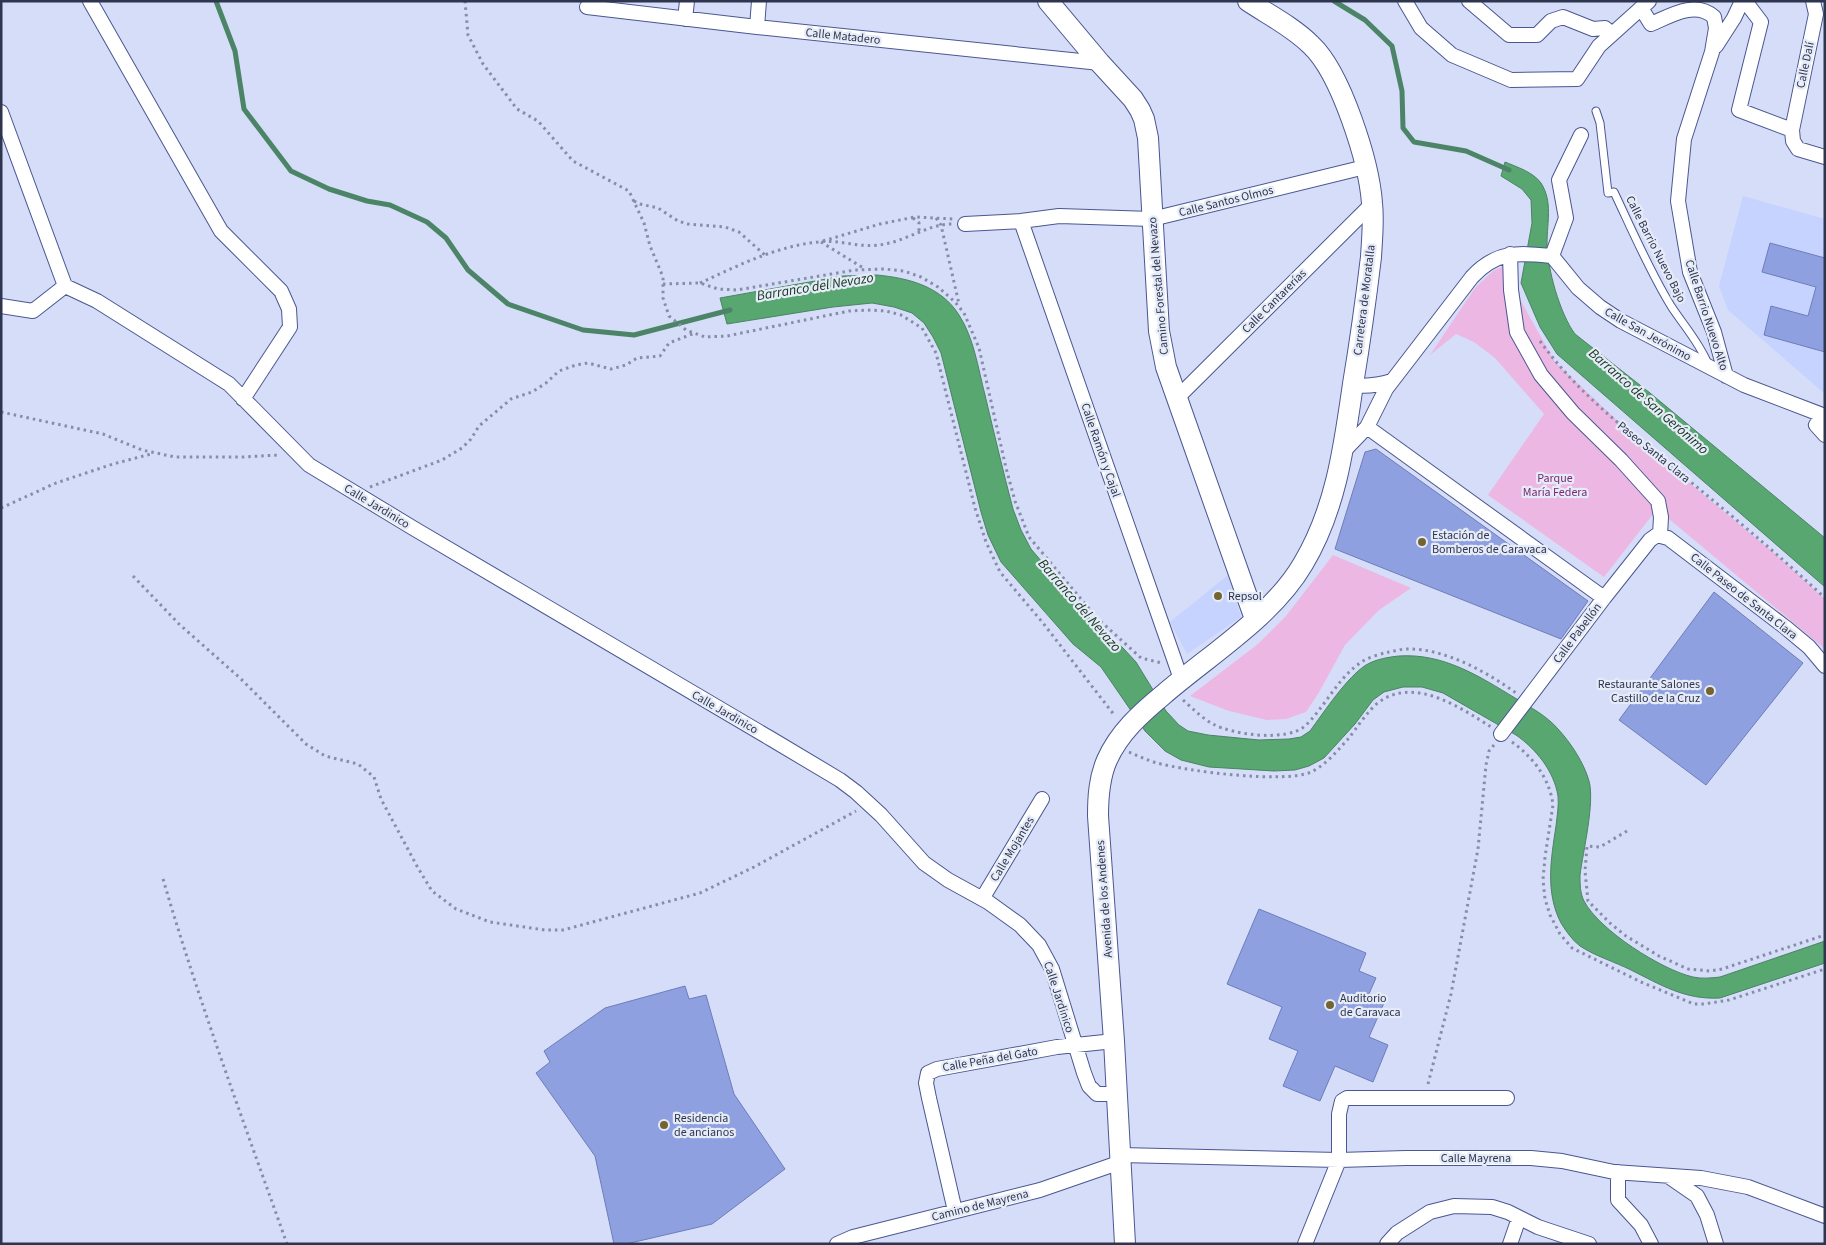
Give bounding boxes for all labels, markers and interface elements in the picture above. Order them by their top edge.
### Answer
street label: Calle Matadero [805,24,881,49]
street label: Calle Dalí [1792,39,1819,90]
street label: Calle Santos Olmos [1177,182,1275,221]
street label: Calle Barrio Nuevo Bajo [1621,193,1690,306]
street label: Camino Forestal del Nevazo [1144,216,1173,356]
street label: Carretera de Moratalla [1349,244,1380,356]
street label: Calle Barrio Nuevo Alto [1681,258,1732,373]
street label: Calle Cantarerías [1238,265,1310,337]
water label: Barranco del Nevazo [755,268,875,306]
street label: Calle San Jerónimo [1601,303,1694,365]
water label: Barranco de San Gerónimo [1584,344,1713,460]
street label: Calle Ramón y Cajal [1076,401,1125,500]
street label: Paseo Santa Clara [1614,418,1694,487]
park label: Parque María Federa [1523,470,1587,501]
street label: Calle Jardinico [341,480,413,533]
place label: Estación de Bomberos de Caravaca [1432,527,1547,558]
marker: Estación de Bomberos de Caravaca [1416,536,1428,548]
street label: Calle Paseo de Santa Clara [1687,549,1801,644]
water label: Barranco del Nevazo [1033,555,1125,657]
place label: Repsol [1228,588,1262,605]
marker: Repsol [1212,590,1224,602]
street label: Calle Pabellón [1549,600,1606,667]
place label: Restaurante Salones Castillo de la Cruz [1598,676,1700,707]
marker: Restaurante Salones Castillo de la Cruz [1704,685,1716,697]
street label: Calle Jardinico [688,687,761,738]
street label: Calle Mojantes [986,814,1039,885]
street label: Avenida de los Andenes [1092,840,1117,958]
street label: Calle Jardinico [1039,959,1078,1035]
place label: Auditorio de Caravaca [1340,990,1401,1021]
marker: Auditorio de Caravaca [1324,999,1336,1011]
street label: Calle Peña del Gato [941,1043,1039,1076]
place label: Residencia de ancianos [674,1110,734,1141]
marker: Residencia de ancianos [658,1119,670,1131]
street label: Calle Mayrena [1441,1150,1511,1167]
street label: Camino de Mayrena [930,1185,1030,1226]

